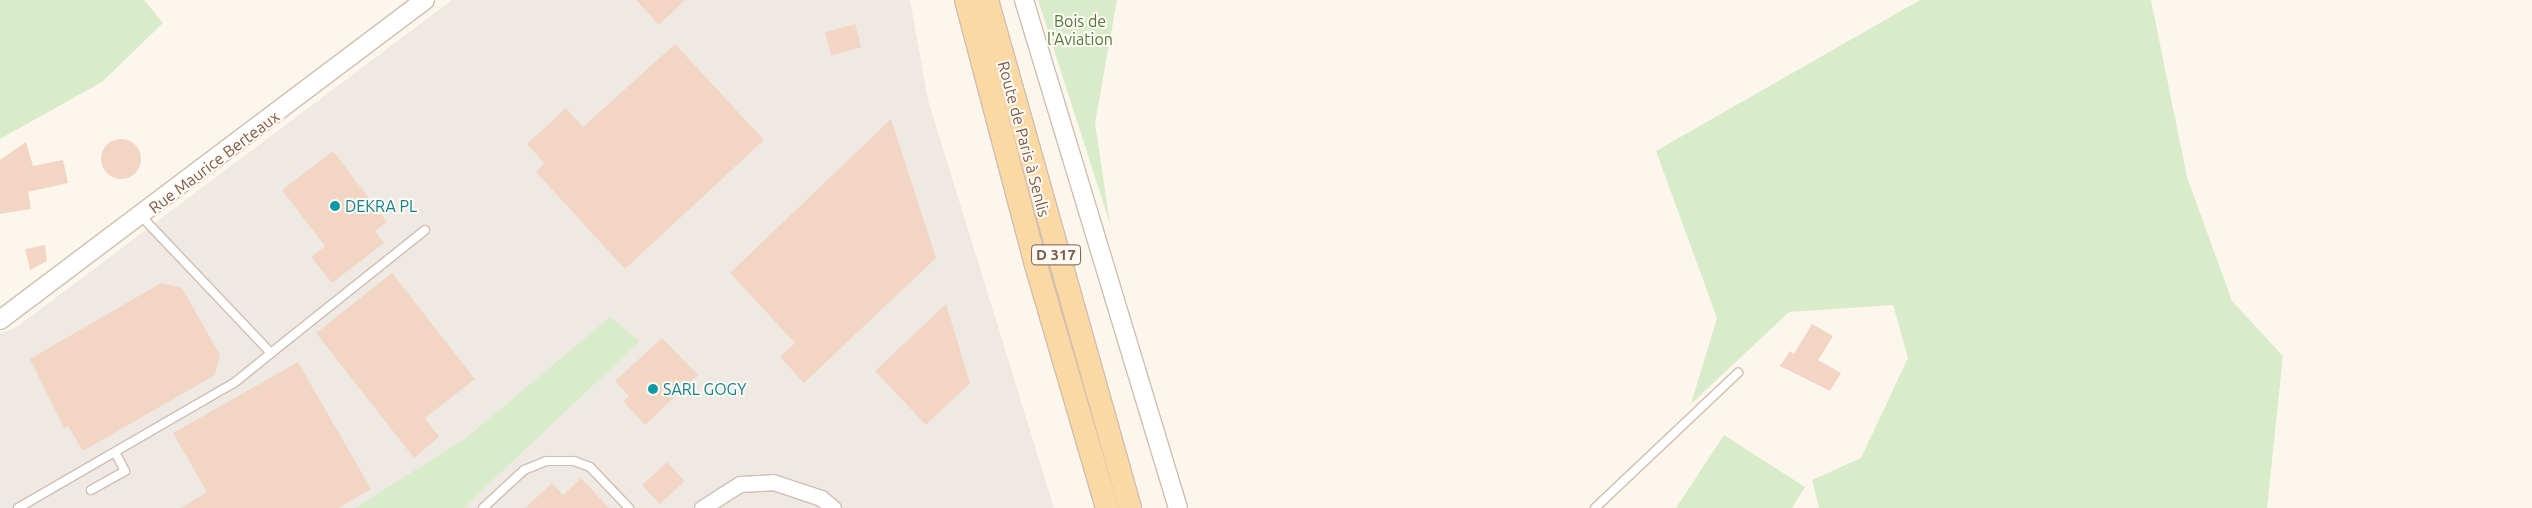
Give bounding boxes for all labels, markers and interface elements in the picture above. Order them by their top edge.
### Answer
park label: Bois de l'Aviation [1047,11,1113,49]
street label: Route de Paris à Senlis [994,59,1054,219]
street label: Rue Maurice Berteaux [145,107,283,217]
place label: DEKRA PL [345,196,417,216]
marker: DEKRA PL [329,200,341,212]
road number: D 317 [1031,242,1081,268]
place label: SARL GOGY [663,379,746,399]
marker: SARL GOGY [647,383,659,395]

